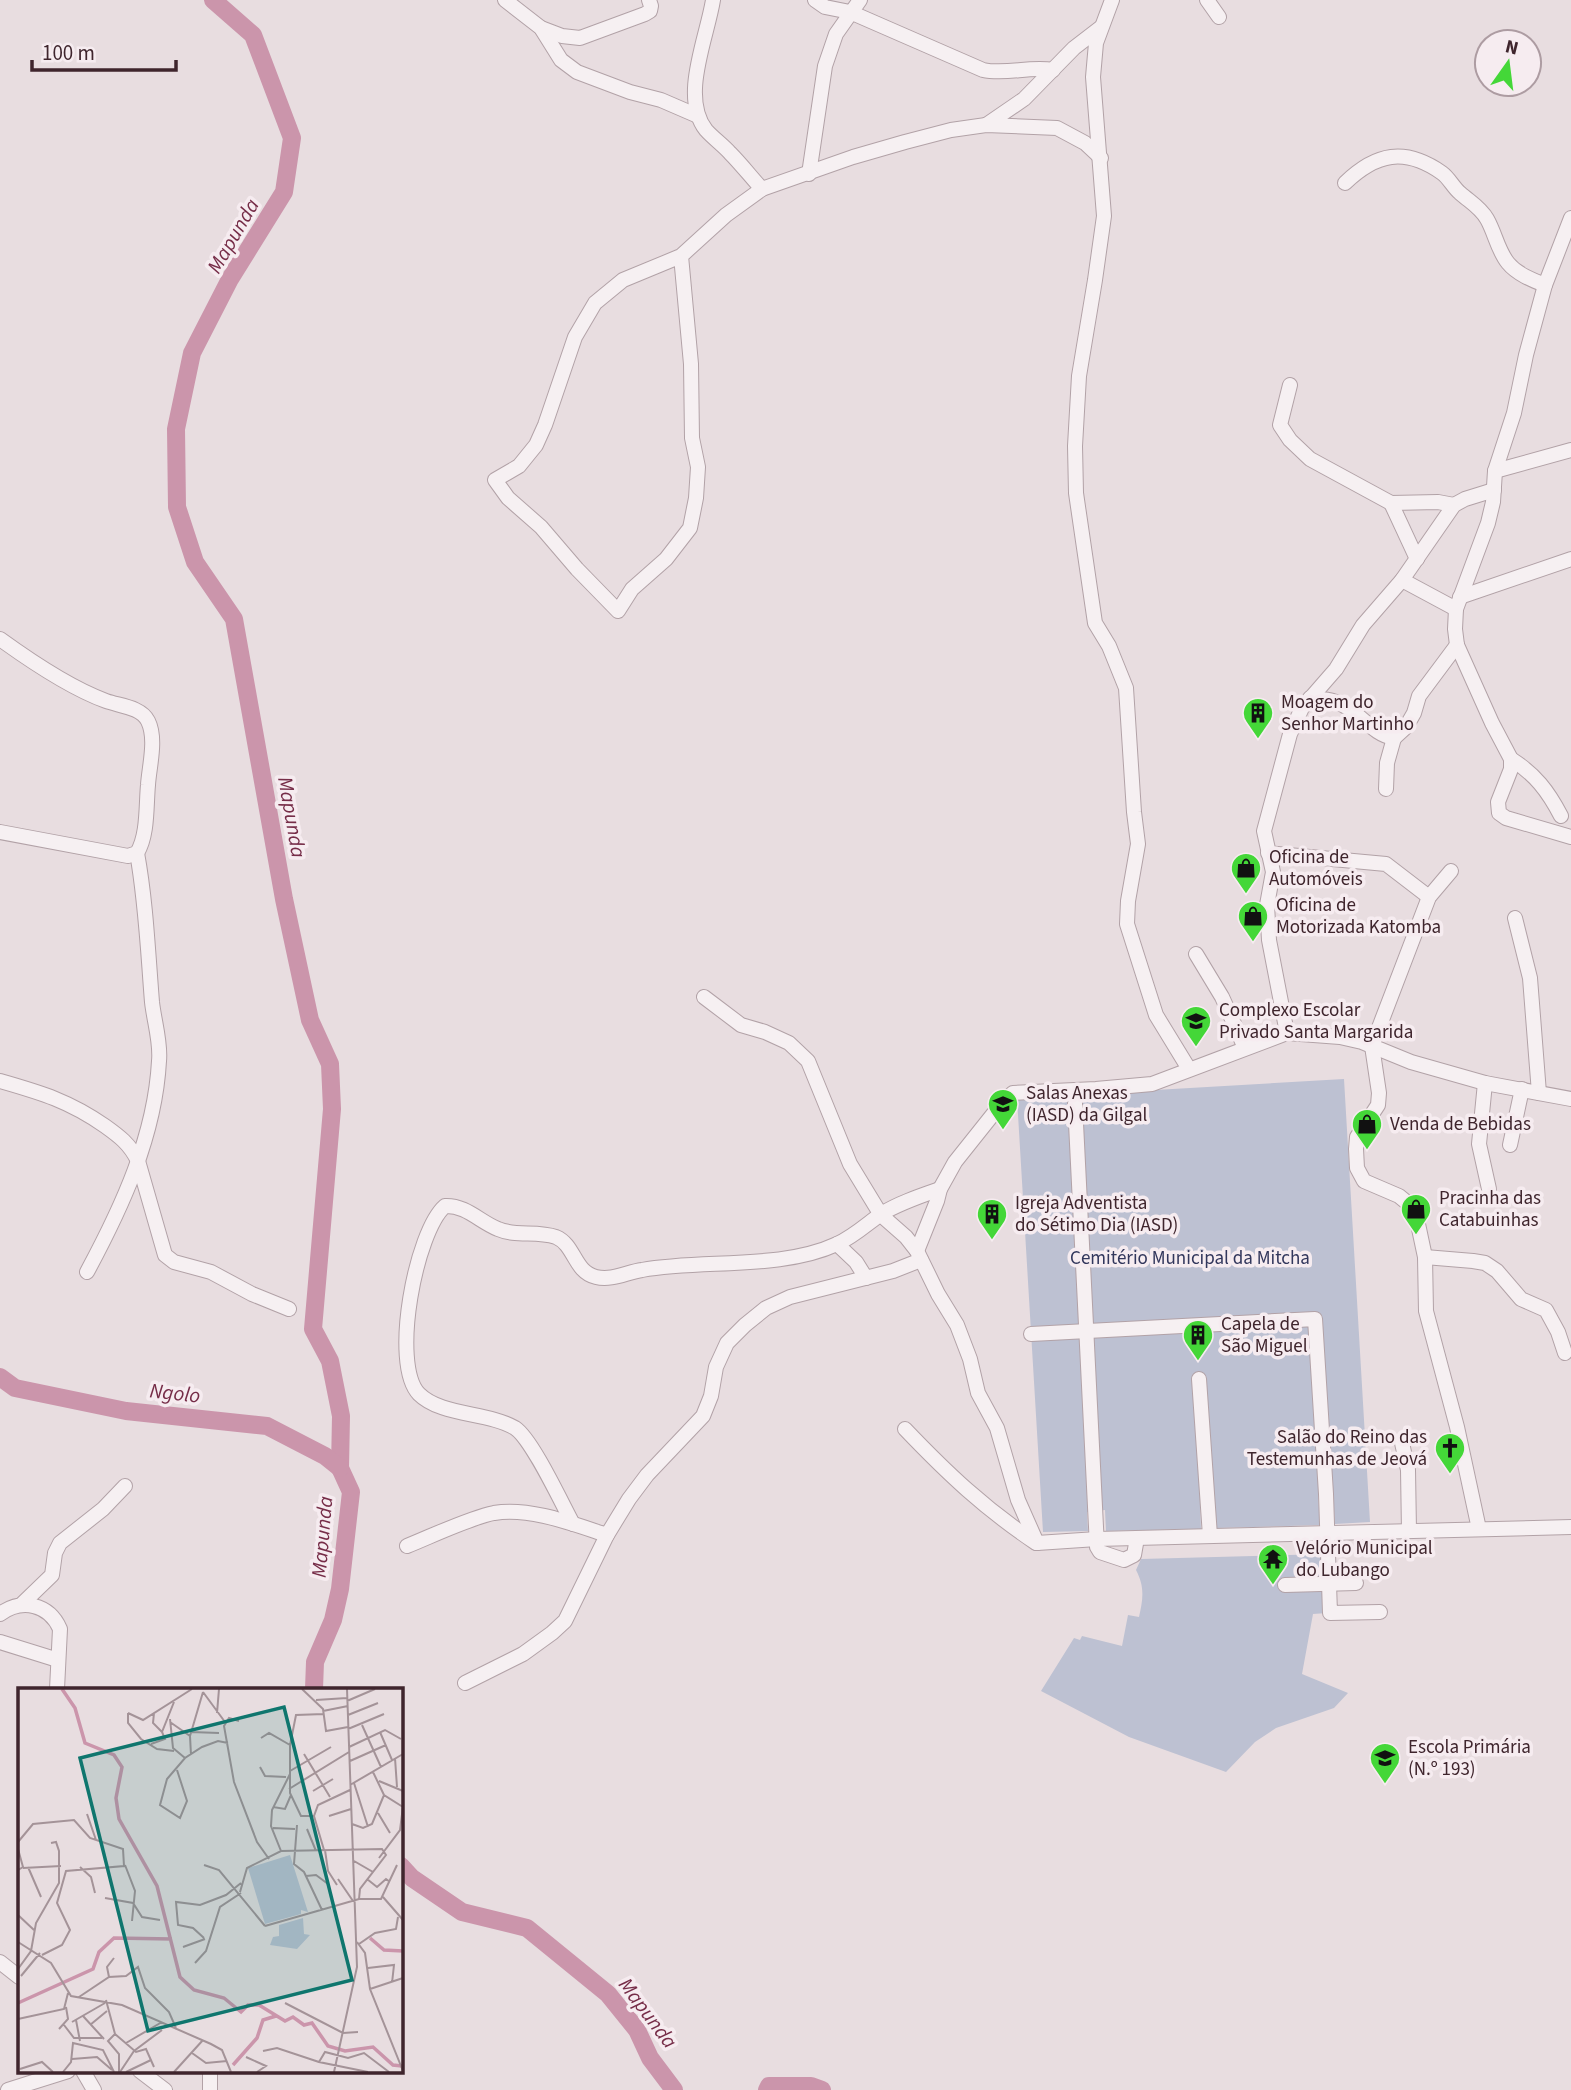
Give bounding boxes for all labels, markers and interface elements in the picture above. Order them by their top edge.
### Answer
scale bar [32,28,175,72]
north arrow [1473,28,1543,98]
text: N [1502,33,1521,63]
text: 100 m [42,38,95,68]
water label: Mapunda [200,193,266,279]
place label: Moagem do Senhor Martinho [1281,689,1414,738]
building icon: Moagem do Senhor Martinho [1241,696,1275,740]
water label: Mapunda [270,774,314,860]
place label: Oficina de Automóveis [1269,844,1363,893]
shop icon: Oficina de Automóveis [1229,851,1263,895]
place label: Oficina de Motorizada Katomba [1276,892,1441,941]
shop icon: Oficina de Motorizada Katomba [1236,899,1270,943]
place label: Complexo Escolar Privado Santa Margarida [1219,997,1413,1046]
school or university icon: Complexo Escolar Privado Santa Margarida [1179,1004,1213,1048]
place label: Salas Anexas (IASD) da Gilgal [1026,1080,1147,1129]
school or university icon: Salas Anexas (IASD) da Gilgal [986,1087,1020,1131]
shop icon: Venda de Bebidas [1350,1107,1384,1151]
place label: Venda de Bebidas [1390,1111,1531,1138]
place label: Pracinha das Catabuinhas [1439,1185,1541,1234]
place label: Igreja Adventista do Sétimo Dia (IASD) [1015,1190,1178,1239]
shop icon: Pracinha das Catabuinhas [1399,1192,1433,1236]
building icon: Igreja Adventista do Sétimo Dia (IASD) [975,1197,1009,1241]
park label: Cemitério Municipal da Mitcha [1070,1245,1310,1272]
place label: Capela de São Miguel [1221,1311,1308,1360]
building icon: Capela de São Miguel [1181,1318,1215,1362]
water label: Ngolo [148,1375,202,1411]
place label: Salão do Reino das Testemunhas de Jeová [1247,1424,1427,1473]
church icon: Salão do Reino das Testemunhas de Jeová [1433,1431,1467,1475]
water label: Mapunda [303,1495,341,1579]
place label: Velório Municipal do Lubango [1296,1535,1433,1584]
temple icon: Velório Municipal do Lubango [1256,1542,1290,1586]
inset map [18,1688,402,2072]
place label: Escola Primária (N.º 193) [1408,1734,1531,1783]
school or university icon: Escola Primária (N.º 193) [1368,1741,1402,1785]
water label: Mapunda [611,1971,685,2055]

